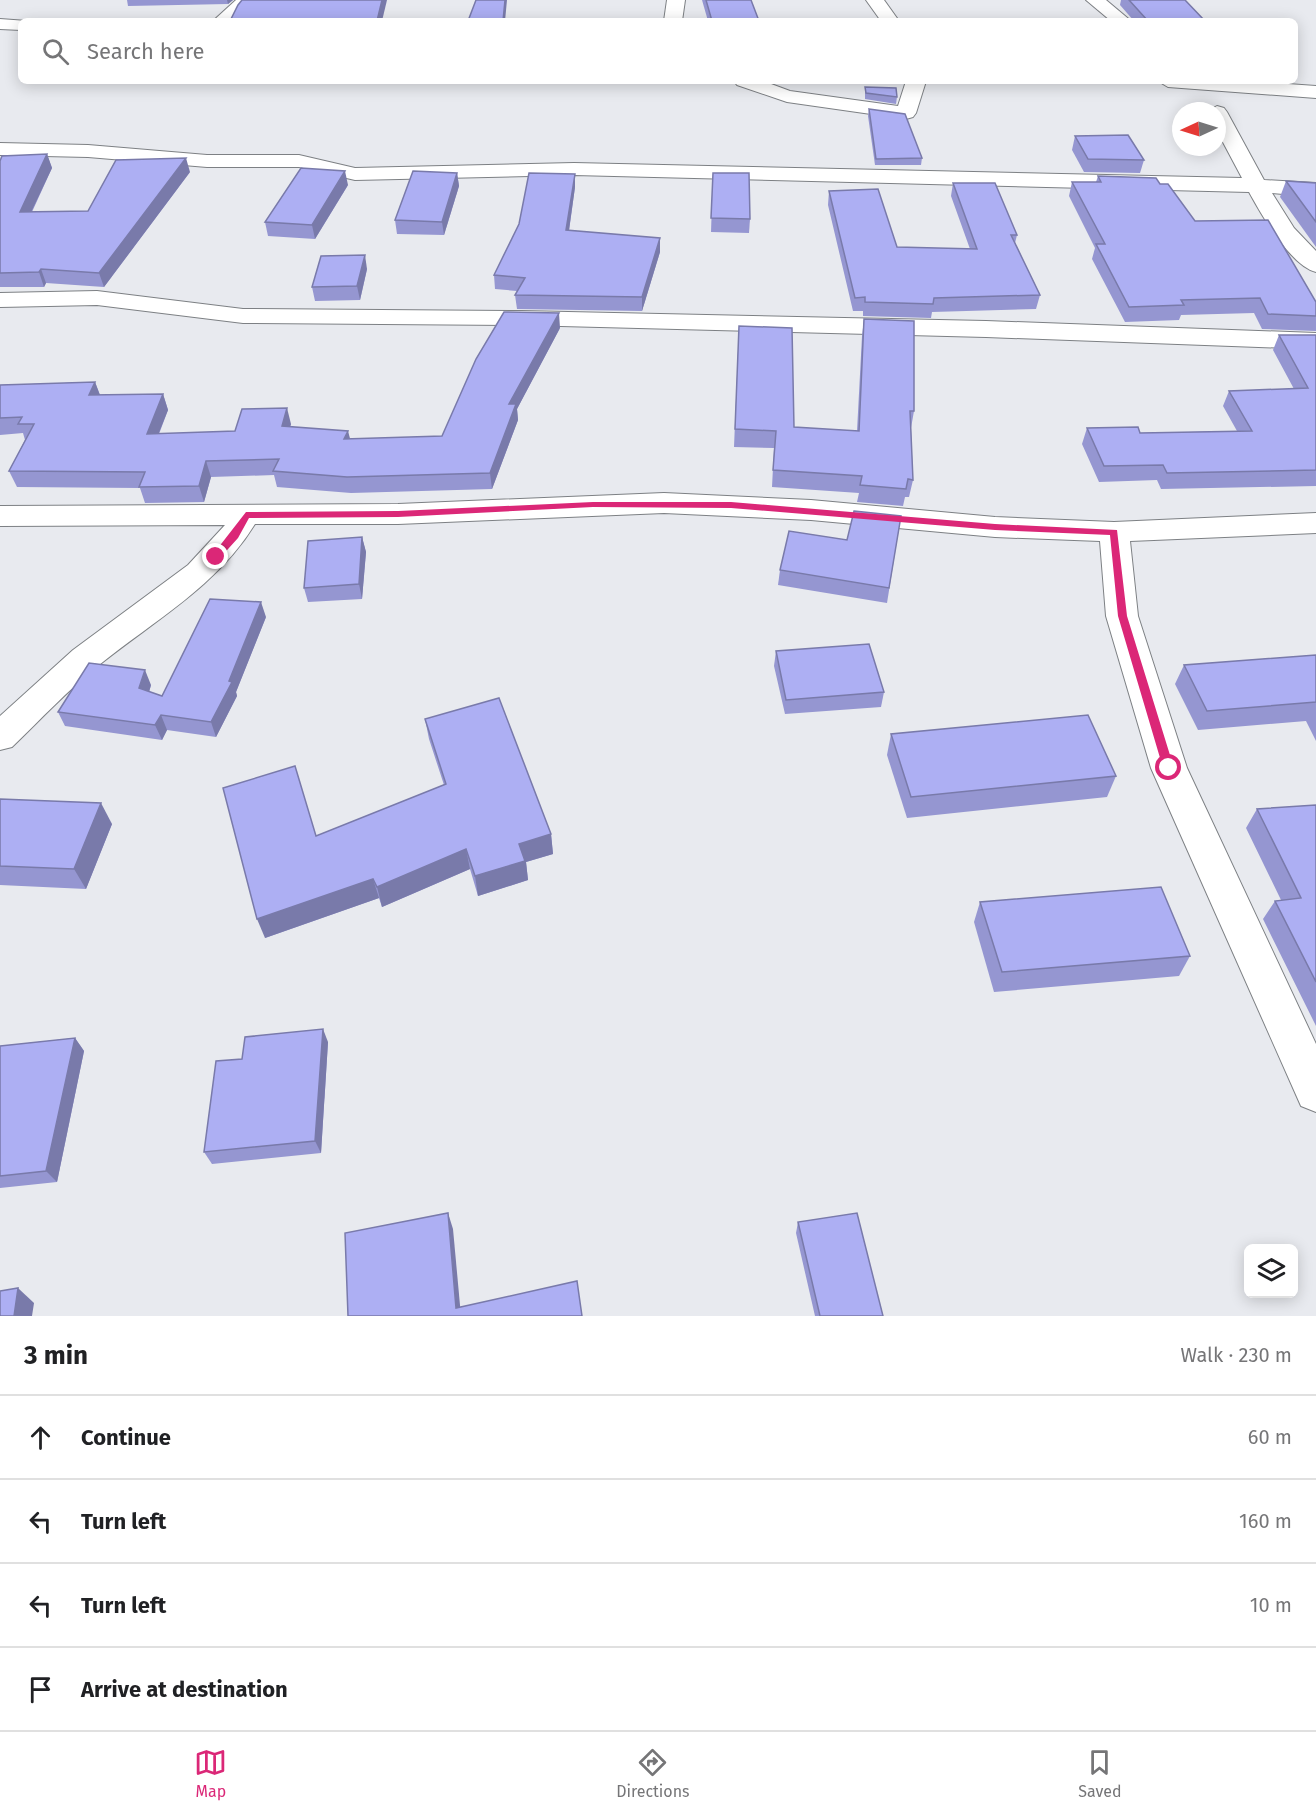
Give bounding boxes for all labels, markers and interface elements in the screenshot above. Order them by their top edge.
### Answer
search box [18,18,1298,84]
icon: search [39,35,72,68]
text: Search here [87,38,205,65]
north arrow [1172,102,1226,156]
route end [202,543,228,569]
route start [1155,754,1181,780]
map controls [1244,1244,1298,1298]
button: layers [1244,1244,1298,1298]
text: 3 min [24,1340,88,1371]
text: Walk · 230 m [1181,1343,1292,1367]
icon: ahead [24,1421,57,1454]
text: Continue [81,1424,171,1451]
text: 60 m [1248,1425,1292,1449]
icon: left [24,1505,57,1538]
text: Turn left [81,1508,166,1535]
text: 160 m [1239,1509,1292,1533]
icon: left [24,1589,57,1622]
text: Turn left [81,1592,166,1619]
text: 10 m [1250,1593,1292,1617]
icon: arrive [24,1673,57,1706]
text: Arrive at destination [81,1676,288,1703]
tab: Map [194,1746,227,1801]
tab: Directions [616,1746,690,1801]
tab: Saved [1078,1746,1122,1801]

